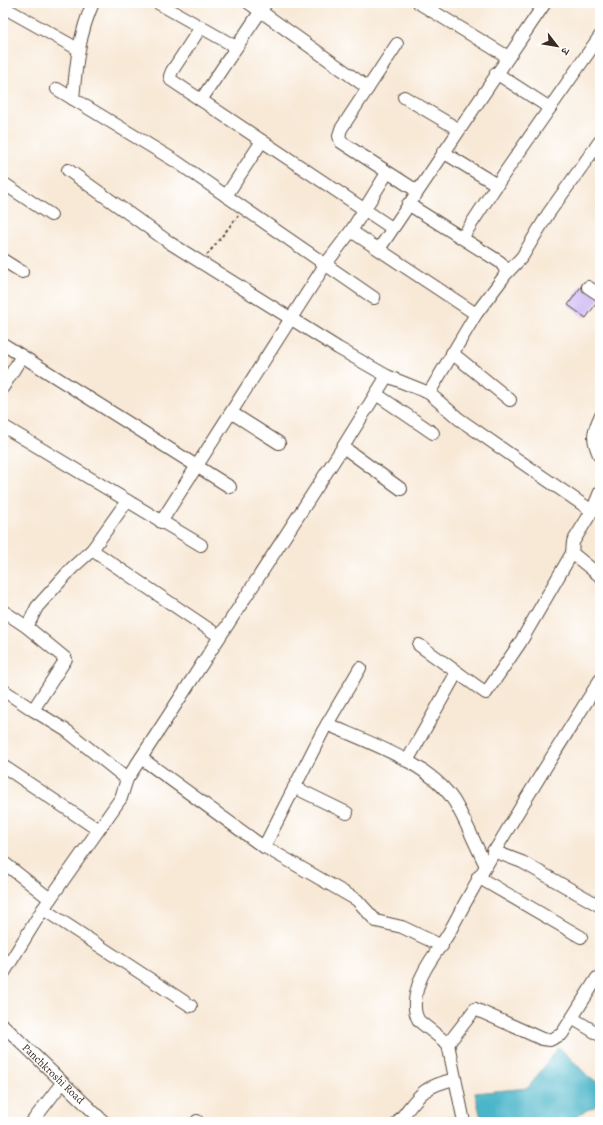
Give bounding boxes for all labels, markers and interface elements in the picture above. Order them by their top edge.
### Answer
north arrow [537,26,577,66]
text: उ [557,44,574,58]
street label: Panchkroshi Road [19,1040,88,1107]

